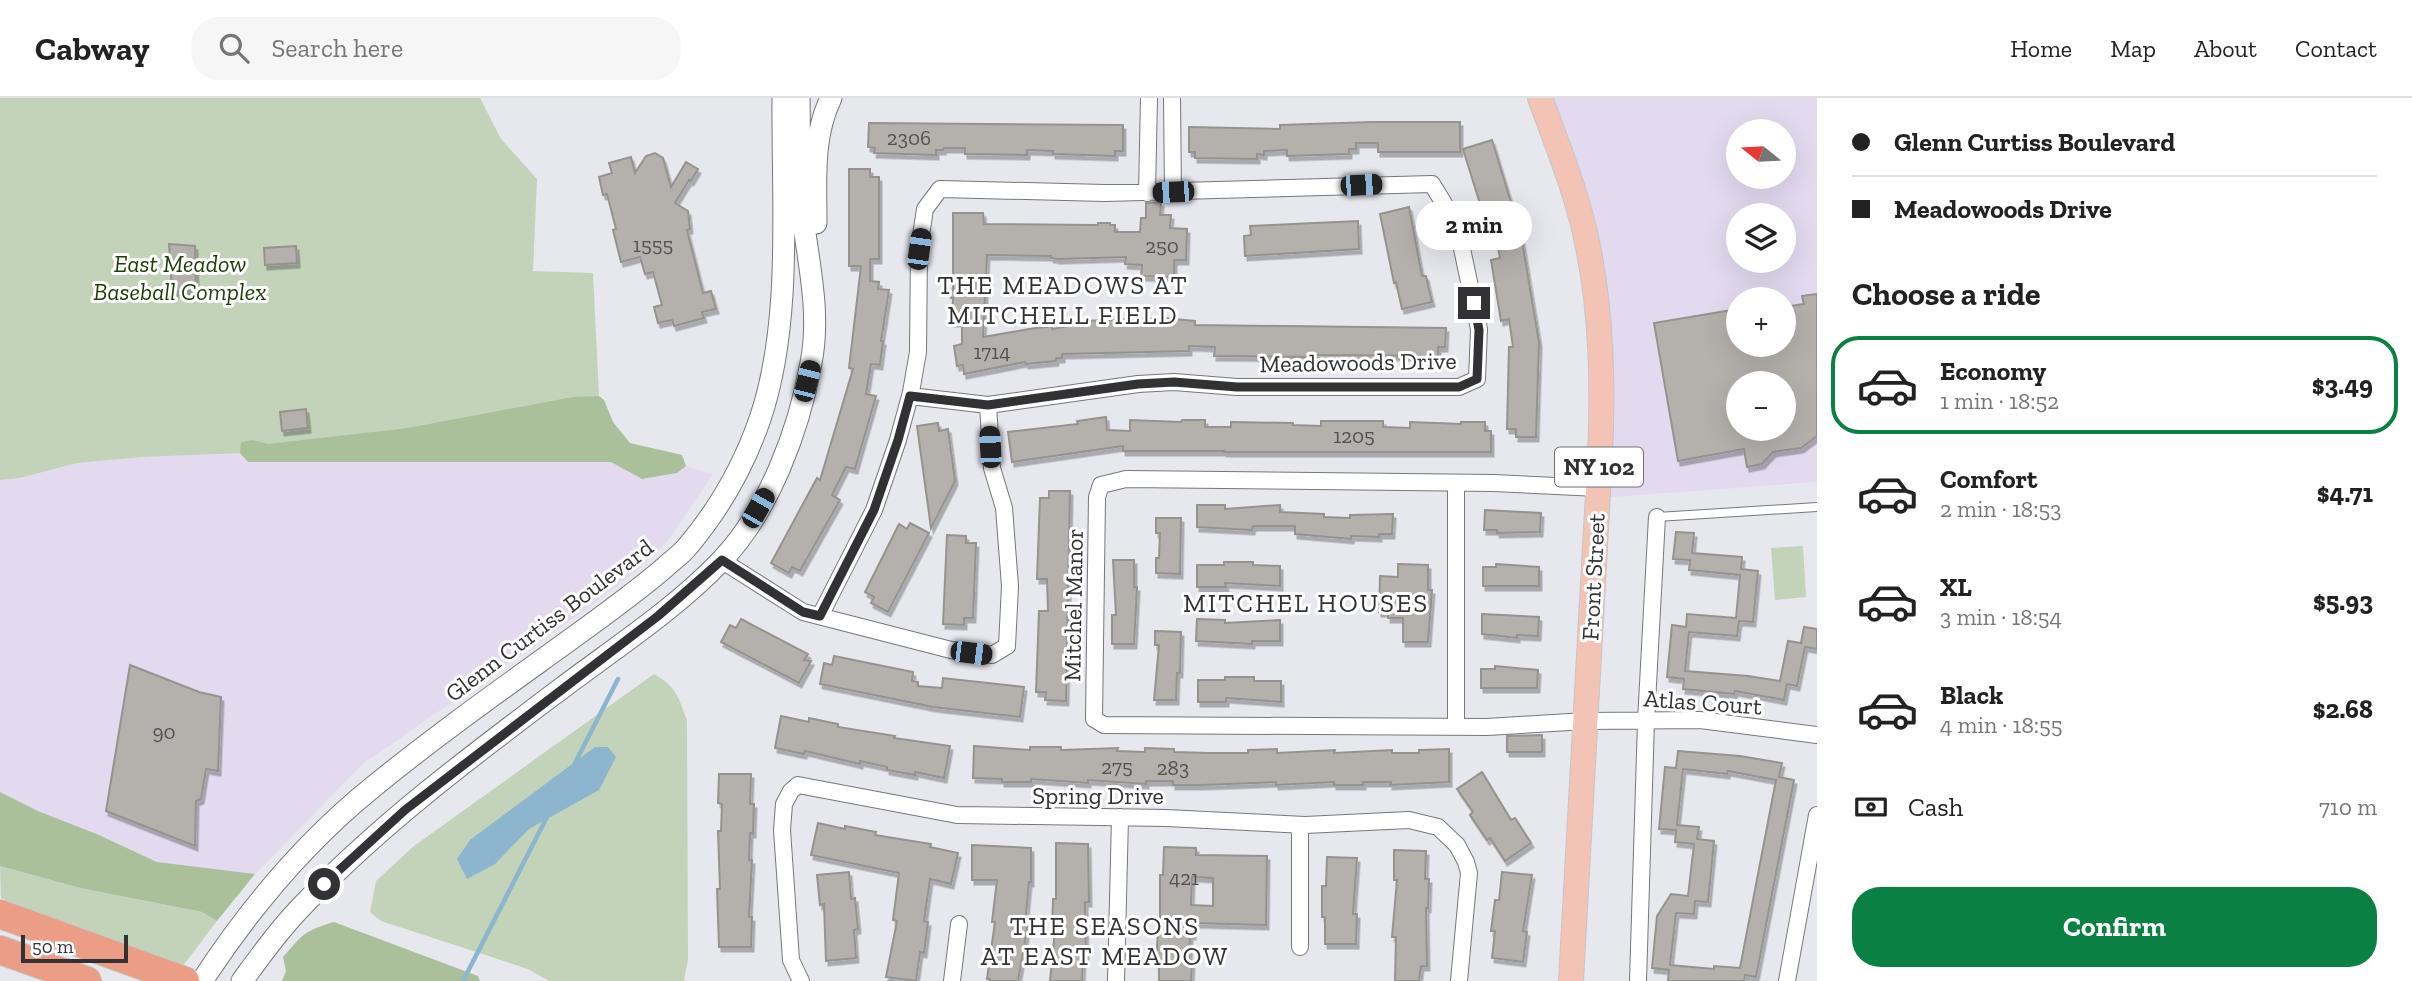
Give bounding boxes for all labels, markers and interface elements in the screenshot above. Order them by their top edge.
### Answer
search box [191,17,681,80]
text: Cabway [35,29,149,68]
icon: search [215,29,253,67]
text: Search here [271,32,403,64]
text: Home [2010,34,2072,63]
text: Map [2110,34,2156,63]
text: About [2194,34,2257,63]
text: Contact [2295,34,2377,63]
north arrow [1726,119,1796,189]
map controls [1726,119,1796,441]
house number: 2306 [887,125,931,150]
text: Glenn Curtiss Boulevard [1894,126,2175,158]
car [1340,173,1383,197]
car [1152,181,1195,203]
text: Meadowoods Drive [1894,193,2112,225]
callout: 2 min [1416,202,1532,250]
button: layers [1726,203,1796,273]
text: 2 min [1445,211,1503,239]
car [906,227,933,271]
house number: 1555 [633,232,673,257]
house number: 250 [1145,233,1179,258]
park label: East Meadow Baseball Complex [93,249,267,306]
district label: THE MEADOWS AT MITCHELL FIELD [937,269,1189,331]
text: Choose a ride [1852,275,2040,313]
route end [1458,287,1490,319]
button: + [1726,287,1796,357]
house number: 1714 [973,339,1011,364]
street label: Meadowoods Drive [1259,346,1457,378]
icon: car [1856,354,1919,417]
text: Economy [1940,355,2046,387]
car [792,358,823,404]
text: $3.49 [2312,369,2373,401]
button: − [1726,371,1796,441]
text: 1 min · 18:52 [1940,387,2059,415]
house number: 1205 [1333,423,1375,448]
car [979,425,1002,469]
road number: NY 102 [1555,448,1643,486]
icon: car [1856,462,1919,525]
text: Comfort [1940,463,2037,495]
text: $4.71 [2317,477,2373,509]
car [739,485,778,531]
text: 2 min · 18:53 [1940,495,2061,523]
street label: Front Street [1575,513,1611,641]
street label: Mitchel Manor [1057,528,1089,682]
street label: Glenn Curtiss Boulevard [439,532,659,708]
icon: car [1856,570,1919,633]
text: XL [1940,571,1972,603]
text: $5.93 [2313,585,2373,617]
district label: MITCHEL HOUSES [1183,587,1429,619]
text: 3 min · 18:54 [1940,603,2062,631]
car [949,640,994,666]
icon: car [1856,678,1919,741]
text: Black [1940,679,2003,711]
street label: Atlas Court [1643,683,1763,721]
text: $2.68 [2313,693,2373,725]
text: 4 min · 18:55 [1940,711,2063,739]
house number: 90 [152,719,176,744]
house number: 275 [1101,754,1133,779]
house number: 283 [1157,755,1189,780]
street label: Spring Drive [1032,781,1164,810]
icon: cash [1852,788,1890,826]
text: Cash [1908,791,1963,823]
text: 710 m [2319,793,2377,821]
house number: 421 [1169,865,1199,890]
route start [308,868,340,900]
button: Confirm [1852,887,2377,967]
district label: THE SEASONS AT EAST MEADOW [981,910,1229,972]
scale bar [21,932,128,964]
text: 50 m [32,935,73,958]

